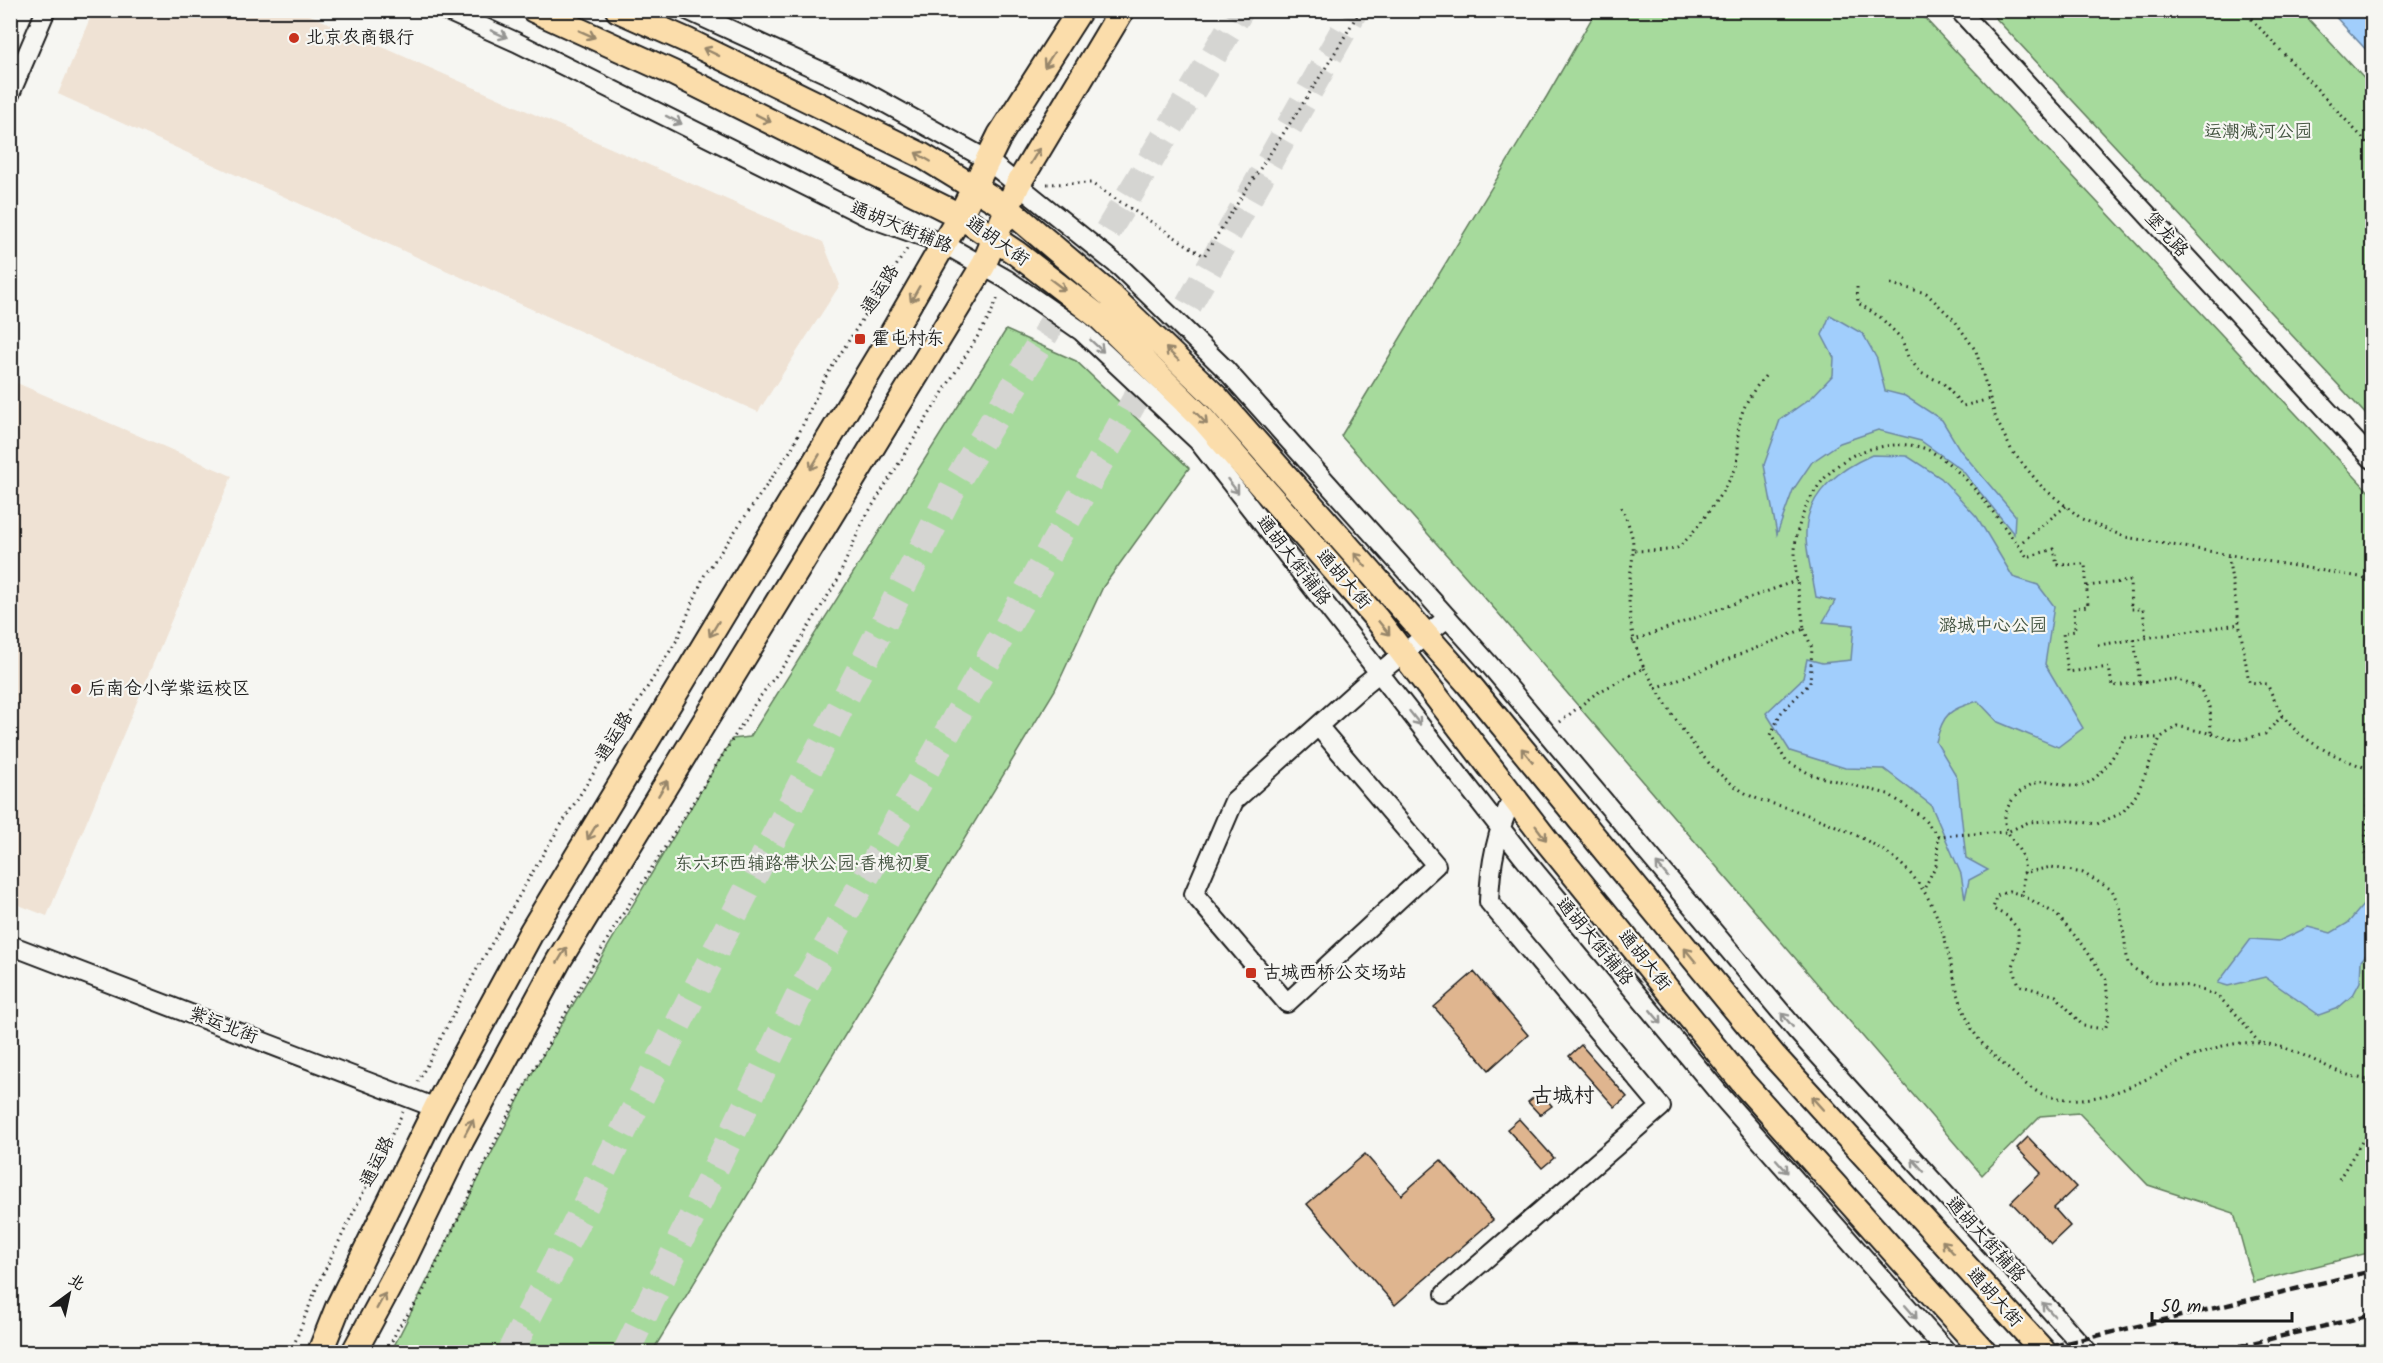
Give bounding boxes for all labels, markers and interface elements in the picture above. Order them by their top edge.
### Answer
place label: 北京农商银行 [306,24,414,53]
one-way arrow [489,29,508,40]
one-way arrow [578,29,596,41]
marker: 北京农商银行 [287,31,301,45]
one-way arrow [702,46,720,57]
one-way arrow [1042,51,1055,68]
one-way arrow [754,113,772,124]
one-way arrow [664,115,682,127]
park label: 运潮减河公园 [2204,118,2312,147]
one-way arrow [1029,148,1041,165]
one-way arrow [915,151,932,163]
street label: 通胡大街辅路 [846,194,956,262]
street label: 堡龙路 [2137,205,2195,265]
street label: 通胡大街 [959,209,1035,275]
street label: 通运路 [854,259,908,321]
one-way arrow [1050,279,1066,292]
one-way arrow [909,285,920,303]
place label: 霍屯村东 [872,325,944,354]
marker: 霍屯村东 [853,332,867,346]
one-way arrow [1090,339,1105,354]
one-way arrow [1164,347,1179,361]
one-way arrow [1194,410,1208,425]
one-way arrow [808,453,820,470]
one-way arrow [1227,477,1240,493]
street label: 通胡大街辅路 [1248,510,1338,612]
street label: 通胡大街 [1308,543,1378,617]
one-way arrow [1353,553,1367,568]
park label: 潞城中心公园 [1939,612,2047,641]
one-way arrow [708,620,720,637]
one-way arrow [1377,620,1391,635]
place label: 后南仓小学紫运校区 [88,675,250,704]
marker: 后南仓小学紫运校区 [69,682,83,696]
street label: 通运路 [589,706,641,768]
one-way arrow [1409,710,1421,726]
one-way arrow [1520,747,1533,763]
one-way arrow [657,780,669,797]
one-way arrow [585,823,597,840]
one-way arrow [1534,825,1547,841]
park label: 东六环西辅路带状公园·香槐初夏 [675,850,931,879]
one-way arrow [1655,863,1669,878]
street label: 通胡大街辅路 [1548,891,1640,993]
street label: 通胡大街 [1610,924,1678,998]
one-way arrow [556,947,568,964]
one-way arrow [1684,947,1697,963]
place label: 古城西桥公交场站 [1263,959,1407,988]
marker: 古城西桥公交场站 [1244,966,1258,980]
street label: 紫运北街 [184,1000,262,1052]
one-way arrow [1649,1009,1663,1024]
one-way arrow [1780,1013,1794,1028]
district label: 古城村 [1532,1080,1595,1113]
one-way arrow [1810,1096,1824,1111]
one-way arrow [464,1118,475,1136]
street label: 通运路 [353,1131,403,1193]
one-way arrow [1911,1157,1925,1172]
one-way arrow [1776,1158,1789,1174]
street label: 通胡大街辅路 [1938,1190,2032,1290]
one-way arrow [1941,1240,1955,1255]
street label: 通胡大街 [1959,1262,2029,1334]
north arrow [39,1264,99,1324]
text: 北 [63,1268,90,1298]
scale bar [2152,1285,2292,1323]
one-way arrow [376,1292,387,1310]
text: 50 m [2161,1293,2201,1322]
one-way arrow [2042,1302,2056,1317]
one-way arrow [1904,1304,1918,1319]

